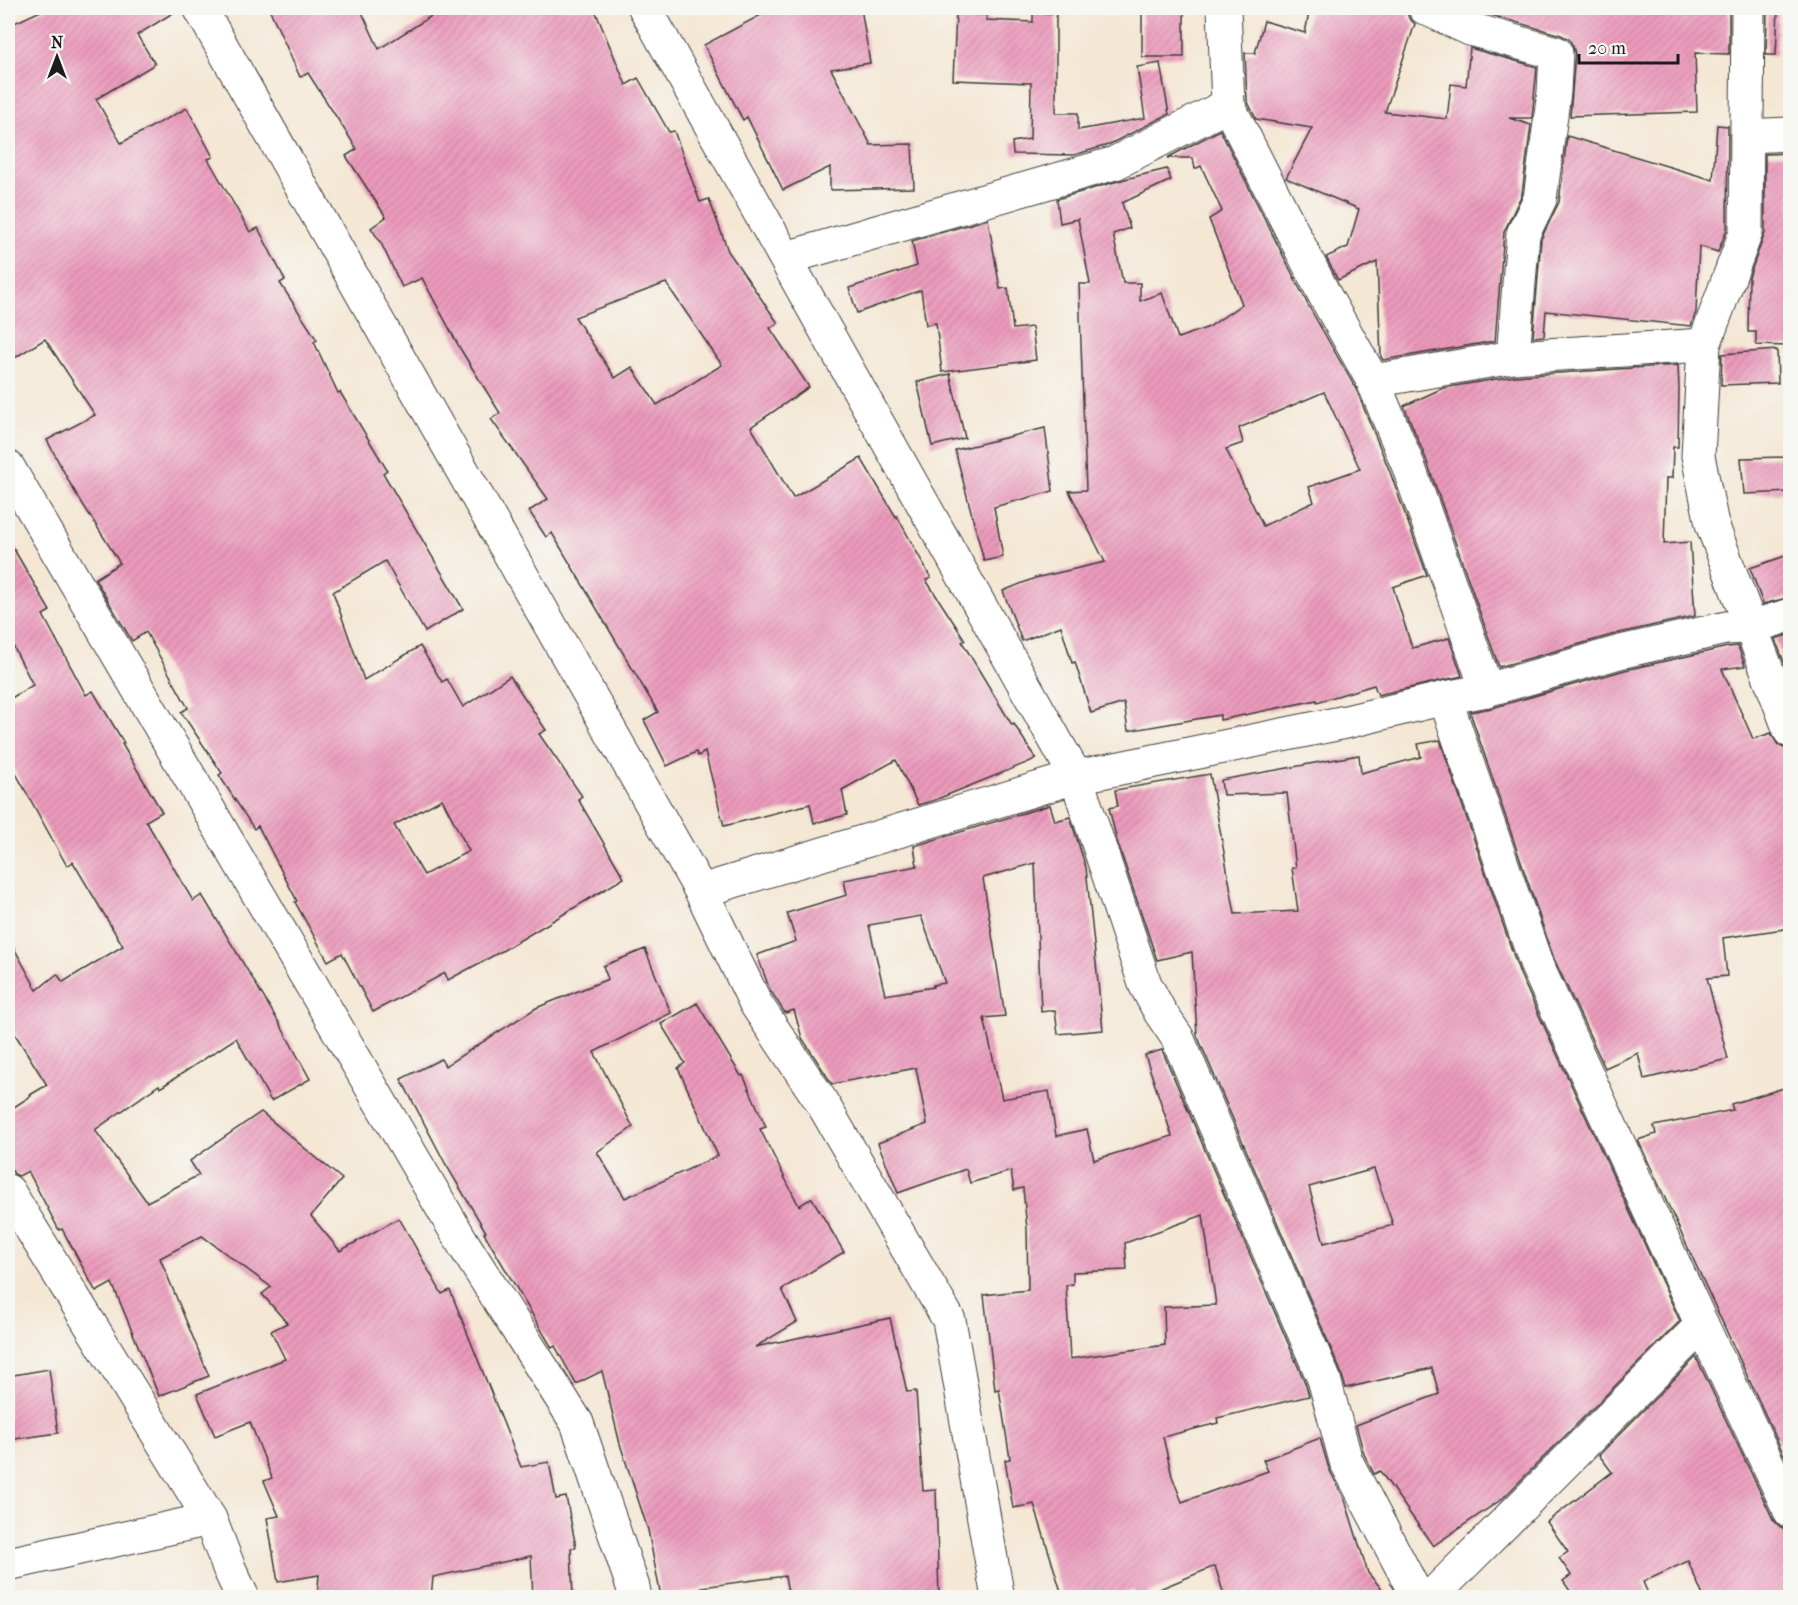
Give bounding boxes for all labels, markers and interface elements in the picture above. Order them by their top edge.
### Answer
north arrow [27,27,87,87]
scale bar [1579,27,1678,65]
text: N [51,33,64,52]
text: 20 m [1588,38,1626,59]

